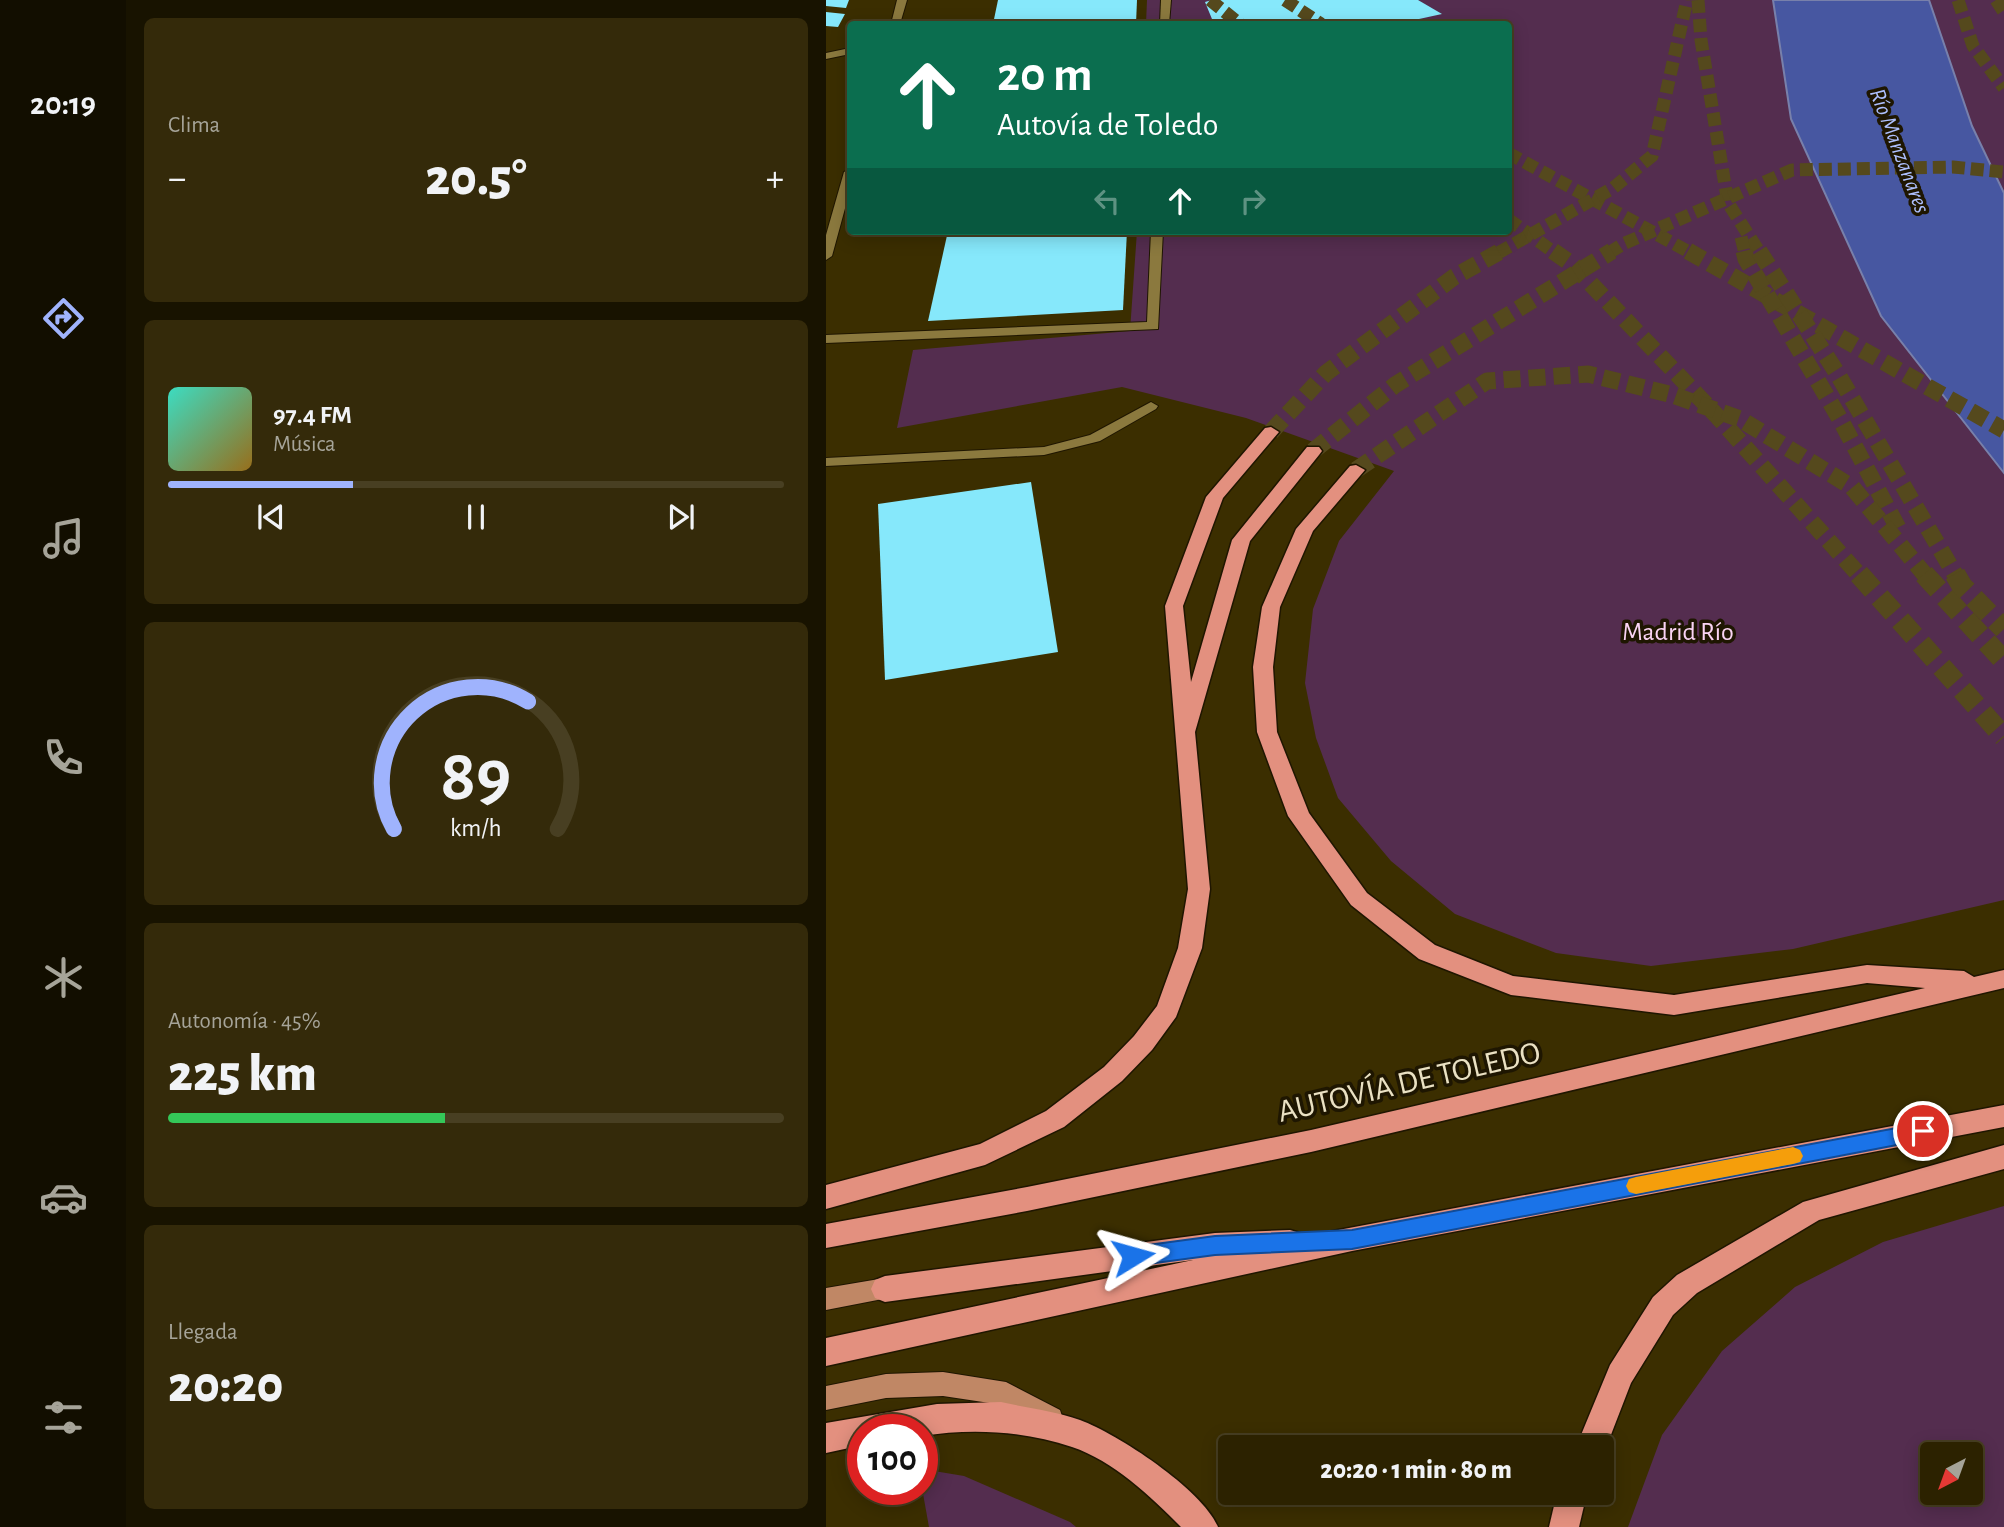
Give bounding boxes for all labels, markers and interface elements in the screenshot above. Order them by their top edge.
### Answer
icon: ahead [882,49,973,140]
text: 20 m [997,51,1093,100]
water label: Río Manzanares [1865,86,1933,216]
text: 20:19 [30,88,96,120]
text: Autovía de Toledo [997,109,1218,141]
text: Clima [168,114,220,137]
text: 20.5° [425,152,527,204]
text: − [168,160,186,198]
text: + [766,160,784,198]
icon: left [1088,182,1126,220]
icon: ahead [1161,182,1199,220]
icon: right [1234,182,1272,220]
icon: directions [39,294,88,343]
text: 97.4 FM [273,402,352,428]
text: Música [273,433,336,456]
icon: previous [252,498,290,536]
icon: pause [457,498,495,536]
icon: next [662,498,700,536]
icon: music [39,514,88,563]
park label: Madrid Río [1622,619,1734,645]
icon: phone [39,733,88,782]
text: 89 [440,742,512,815]
text: km/h [450,816,502,841]
icon: climate [39,953,88,1002]
text: Autonomía · 45% [168,1010,321,1033]
street label: AUTOVÍA DE TOLEDO [1274,1033,1543,1128]
text: 225 km [168,1048,317,1100]
pin [1893,1101,1953,1161]
icon: arrive [1904,1112,1942,1150]
icon: car [39,1173,88,1222]
position arrow [1096,1219,1170,1293]
text: Llegada [168,1321,238,1344]
text: 20:20 [168,1359,284,1411]
icon: filters [39,1393,88,1442]
speed limit sign: 100 [847,1414,938,1505]
north arrow [1920,1442,1983,1505]
map controls [1920,1442,1983,1505]
text: 20:20 · 1 min · 80 m [1320,1457,1512,1483]

